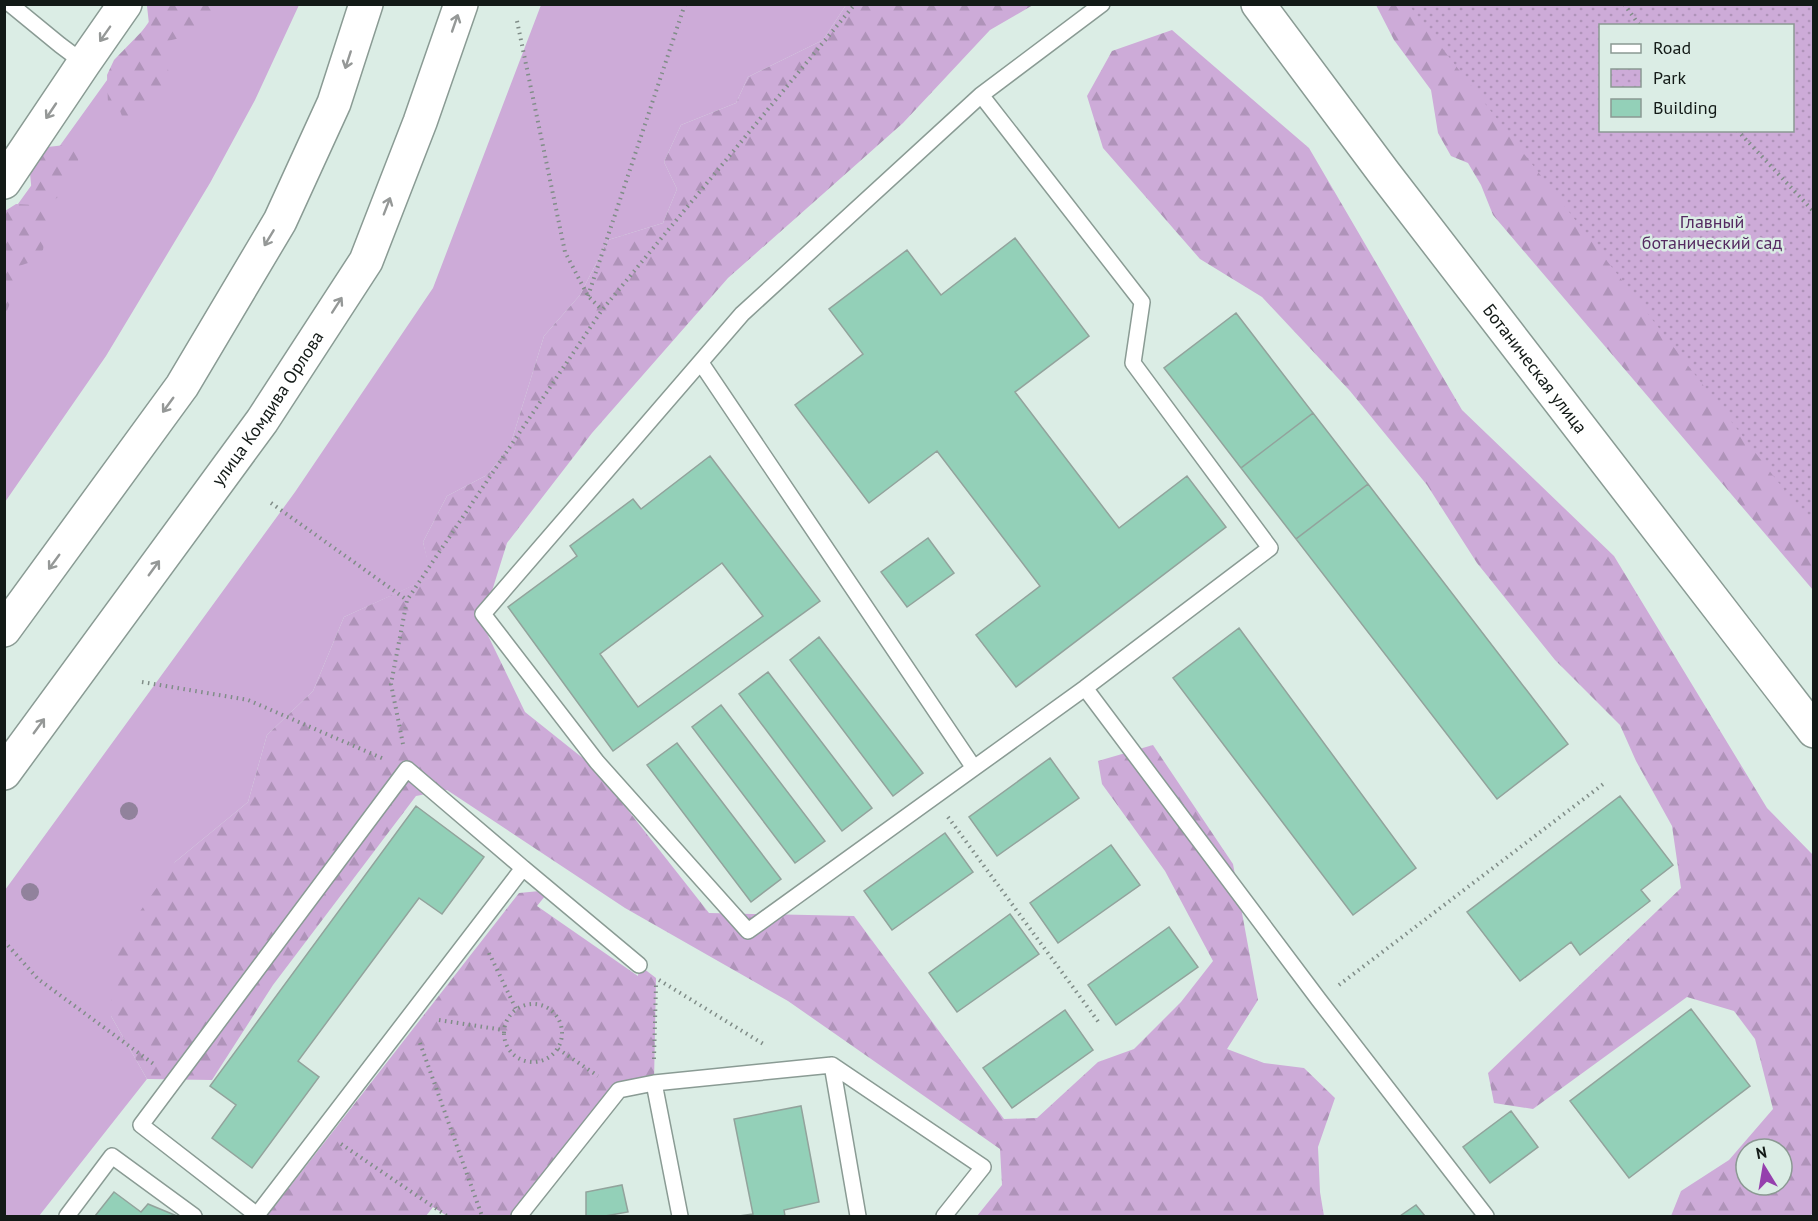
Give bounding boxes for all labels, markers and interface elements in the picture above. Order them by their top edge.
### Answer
one-way arrow [450,14,461,33]
legend [1599,24,1794,132]
one-way arrow [98,25,111,41]
text: Road [1653,36,1691,59]
one-way arrow [341,50,352,69]
text: Park [1653,66,1686,89]
text: Building [1653,96,1717,119]
one-way arrow [45,103,58,120]
one-way arrow [383,198,394,216]
park label: Главный ботанический сад [1642,210,1782,254]
one-way arrow [263,229,275,246]
one-way arrow [332,297,344,314]
street label: Ботаническая улица [1478,299,1593,438]
street label: улица Комдива Орлова [206,327,328,490]
one-way arrow [162,396,175,412]
one-way arrow [47,554,60,570]
one-way arrow [148,561,160,577]
one-way arrow [33,718,45,734]
north arrow [1734,1137,1794,1197]
text: N [1754,1141,1768,1163]

